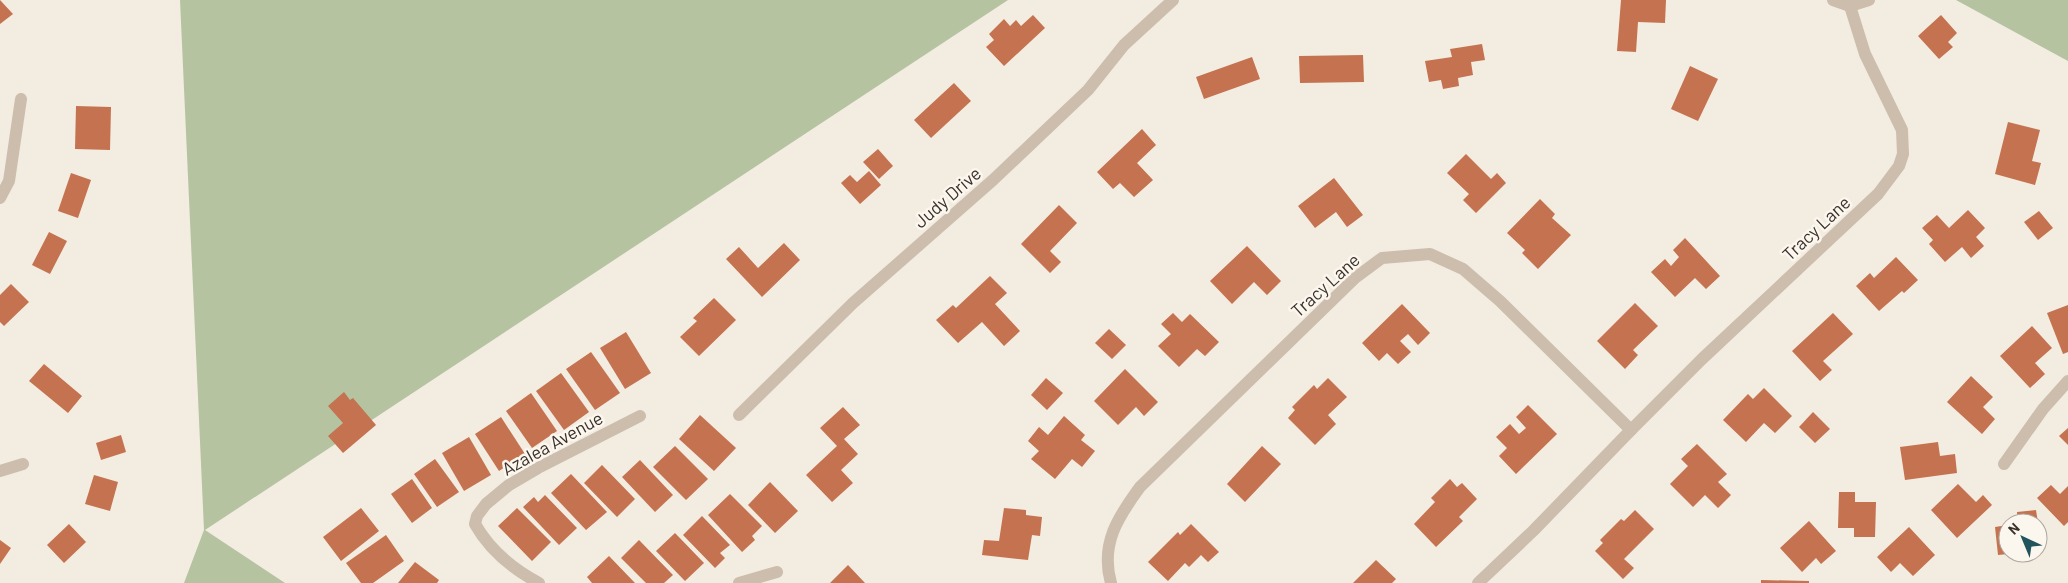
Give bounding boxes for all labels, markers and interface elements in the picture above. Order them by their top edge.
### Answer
street label: Judy Drive [909,162,985,232]
street label: Tracy Lane [1778,191,1854,265]
street label: Tracy Lane [1286,248,1364,322]
street label: Azalea Avenue [498,406,606,480]
north arrow [1998,513,2048,563]
text: N [2004,519,2023,538]

